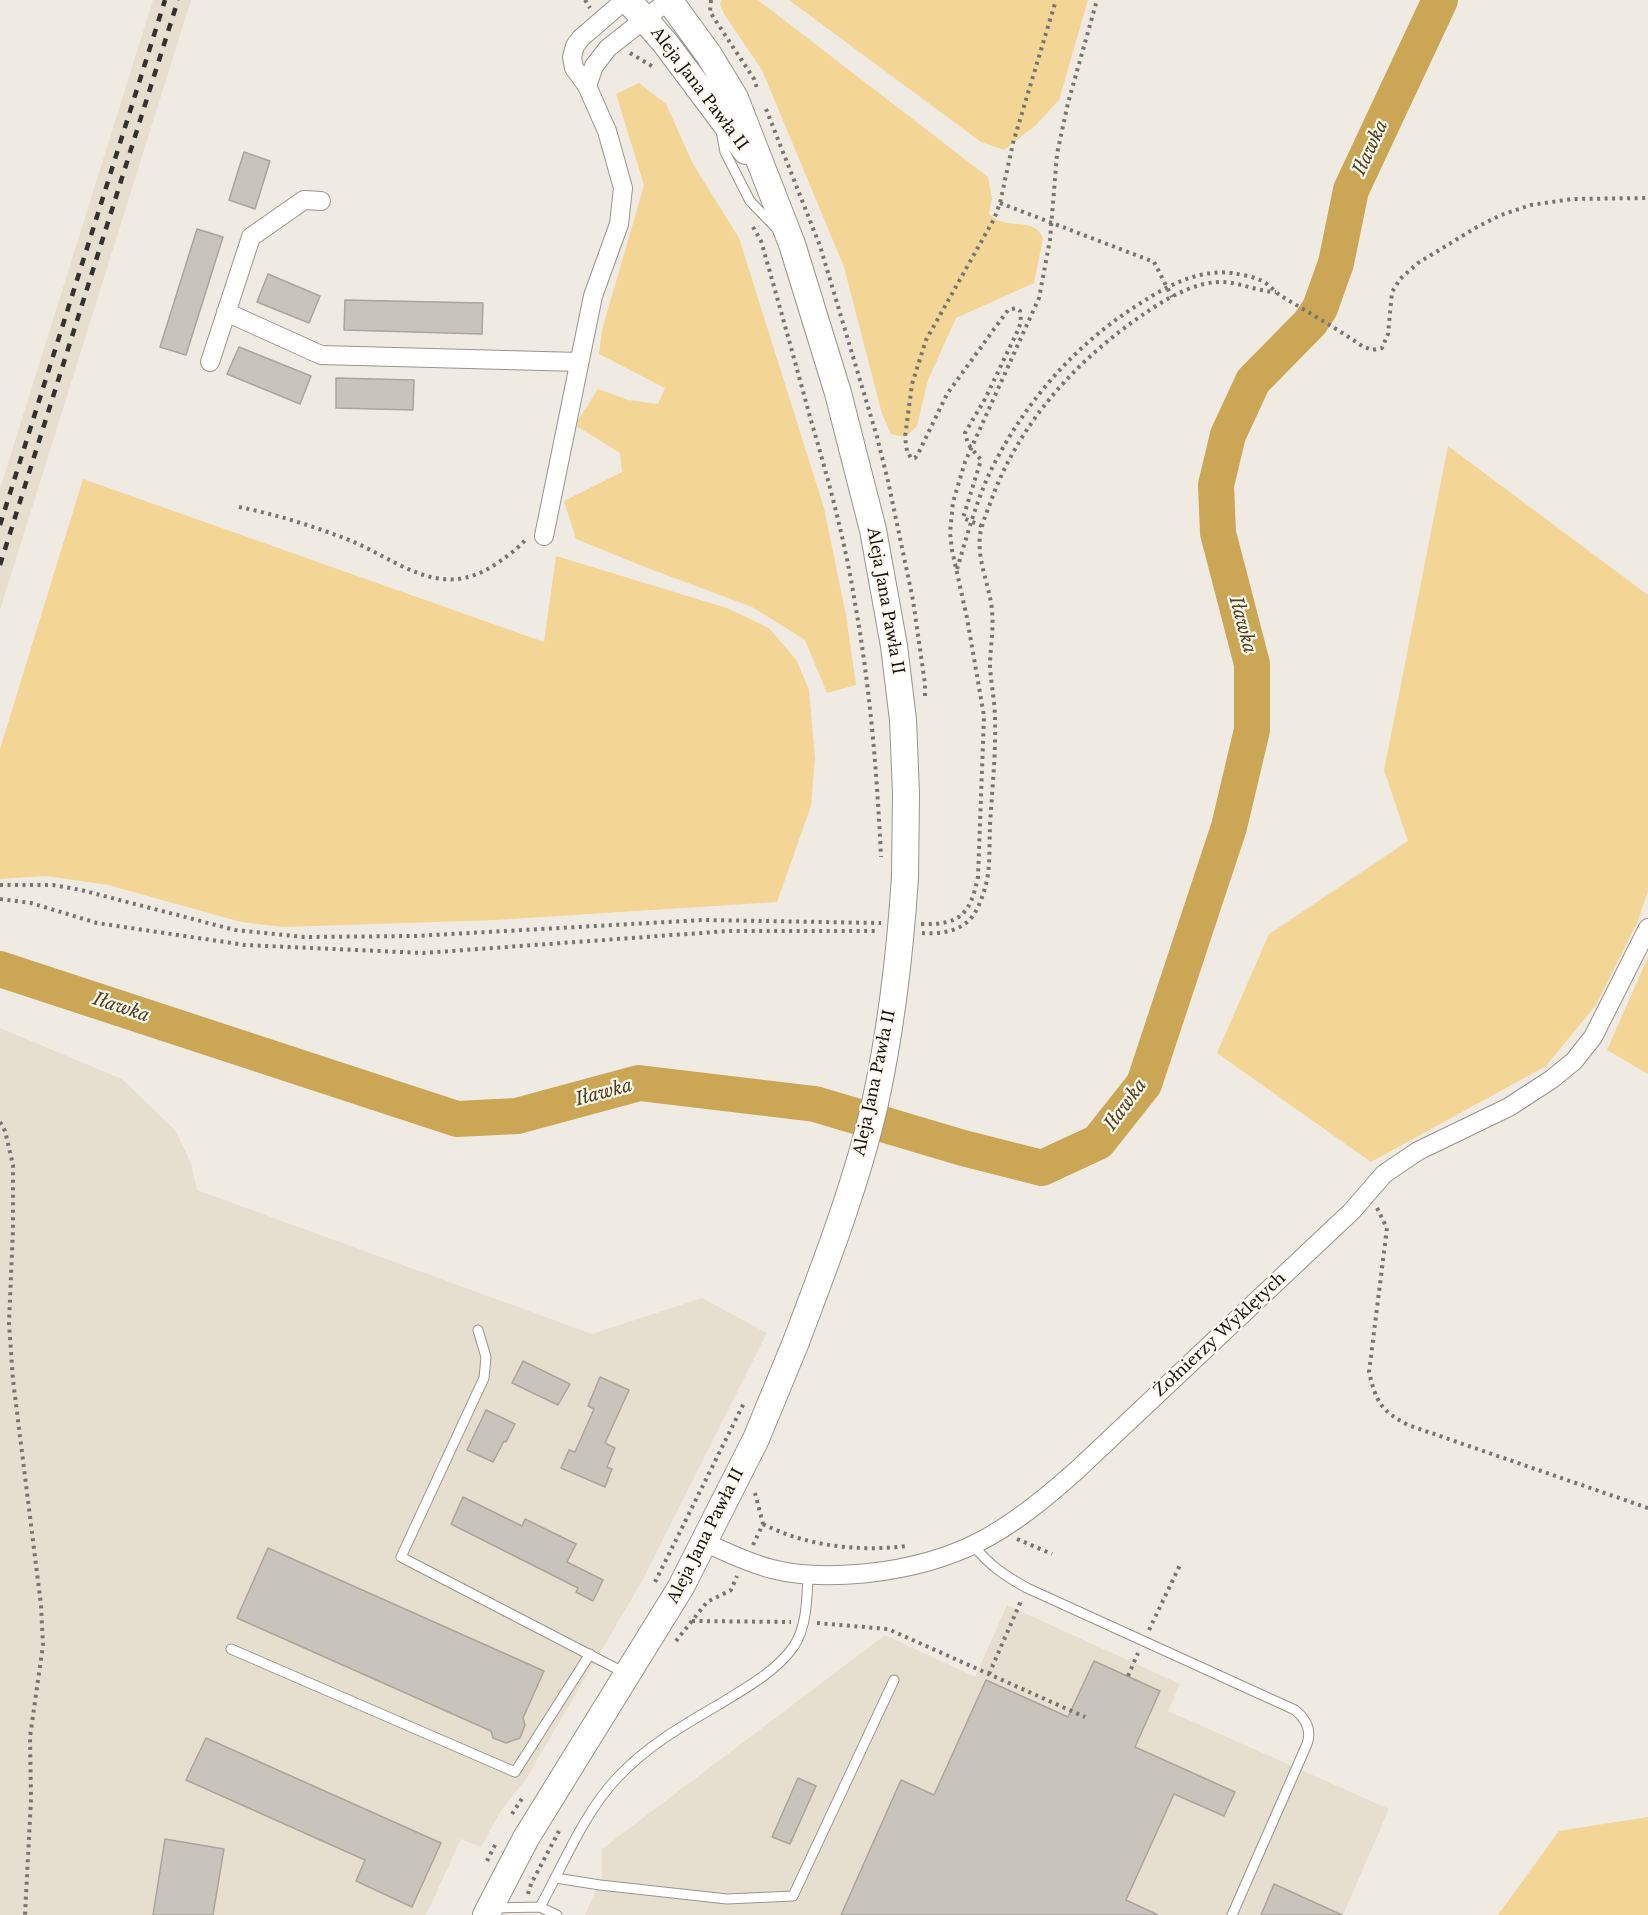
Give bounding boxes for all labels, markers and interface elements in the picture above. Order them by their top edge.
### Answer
street label: Aleja Jana Pawła II [647,24,751,154]
water label: Iławka [1349,117,1393,179]
street label: Aleja Jana Pawła II [863,526,907,676]
water label: Iławka [1224,594,1260,656]
water label: Iławka [90,989,152,1027]
street label: Aleja Jana Pawła II [850,1008,900,1158]
water label: Iławka [573,1075,635,1111]
water label: Iławka [1100,1075,1152,1135]
street label: Żołnierzy Wyklętych [1150,1269,1290,1401]
street label: Aleja Jana Pawła II [664,1465,748,1607]

